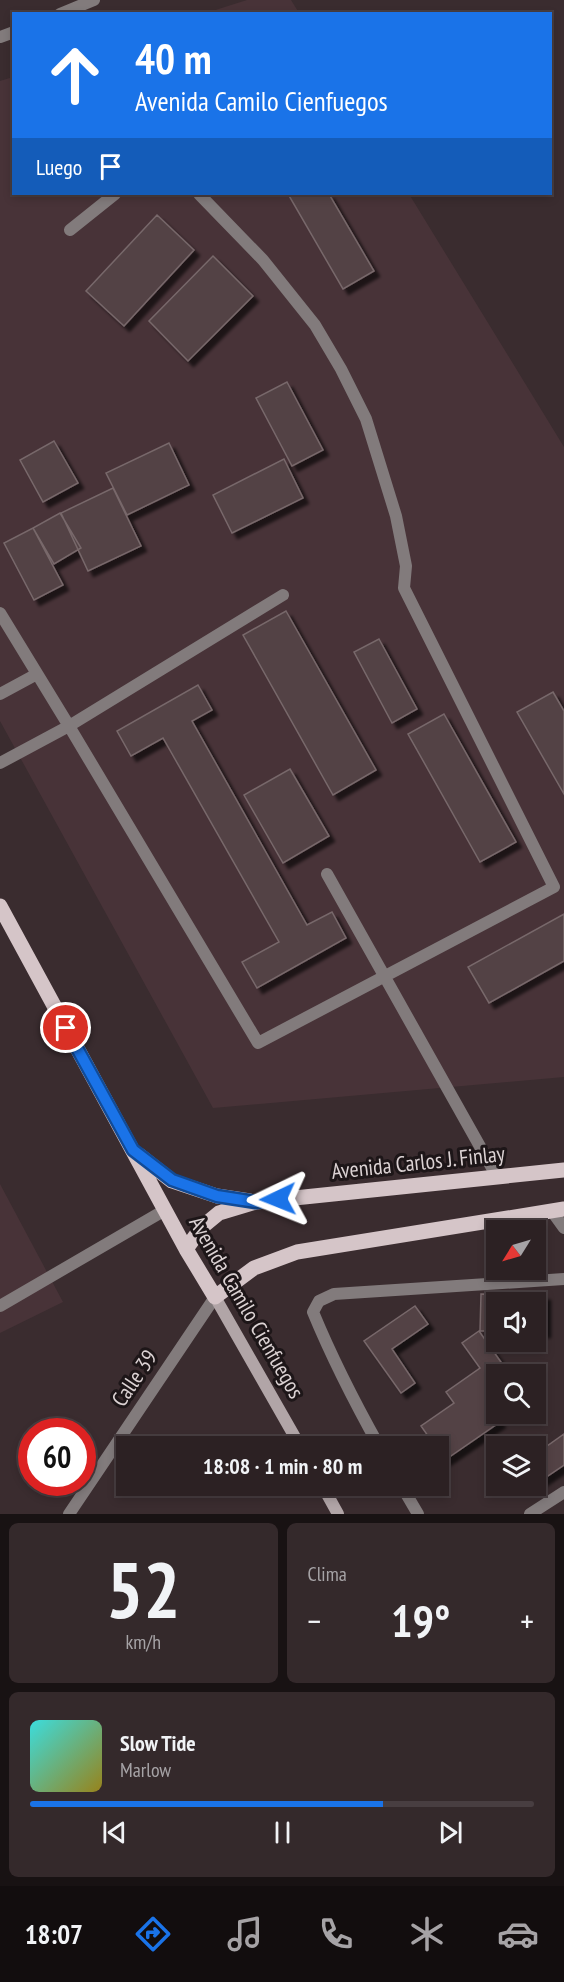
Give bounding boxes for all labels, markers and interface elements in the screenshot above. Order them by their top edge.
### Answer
text: 40 m [135,31,212,86]
icon: ahead [36,36,114,114]
text: Avenida Camilo Cienfuegos [135,84,388,118]
icon: arrive [94,150,127,183]
text: Luego [36,153,82,181]
pin [40,1002,91,1053]
icon: arrive [49,1011,82,1044]
street label: Avenida Carlos J. Finlay [330,1139,507,1185]
position arrow [246,1167,310,1231]
street label: Avenida Camilo Cienfuegos [183,1211,311,1403]
north arrow [486,1220,546,1280]
map controls [486,1220,546,1496]
button: sound [486,1292,546,1352]
street label: Calle 39 [105,1344,163,1412]
button: search [486,1364,546,1424]
speed limit sign: 60 [18,1418,96,1496]
button: layers [486,1436,546,1496]
text: 18:08 · 1 min · 80 m [203,1452,362,1480]
text: 52 [106,1539,181,1640]
text: Clima [308,1561,347,1587]
text: 19° [391,1591,450,1649]
text: − [308,1599,321,1642]
text: + [520,1599,534,1642]
text: km/h [126,1629,161,1655]
text: Slow Tide [120,1729,196,1757]
text: Marlow [120,1757,171,1783]
icon: previous [98,1816,131,1849]
icon: pause [266,1816,299,1849]
icon: next [434,1816,467,1849]
icon: directions [132,1913,174,1955]
icon: music [224,1913,266,1955]
icon: phone [315,1913,357,1955]
icon: climate [406,1913,448,1955]
icon: car [497,1913,539,1955]
text: 18:07 [25,1917,83,1951]

